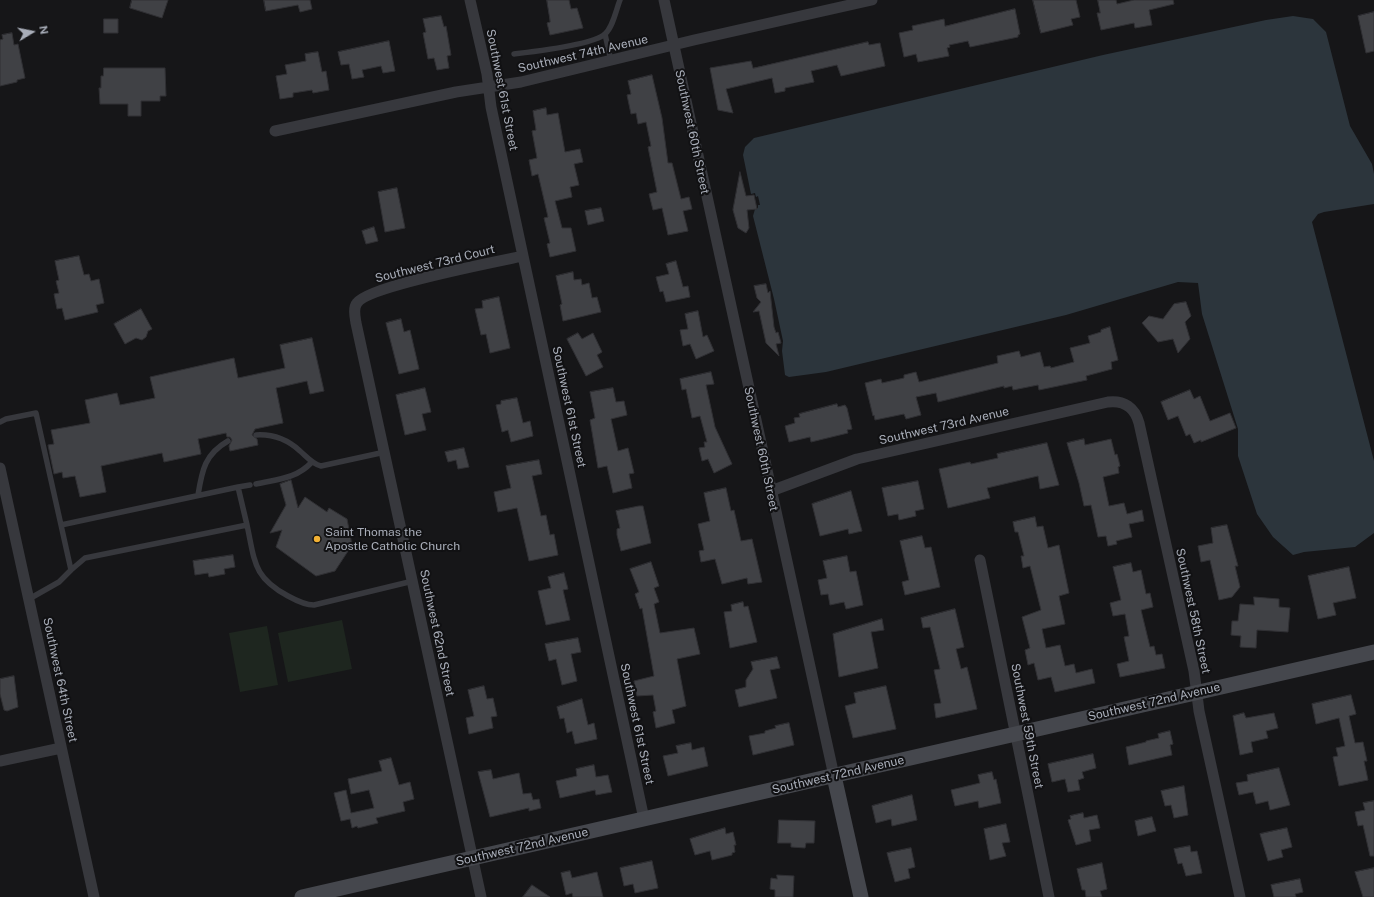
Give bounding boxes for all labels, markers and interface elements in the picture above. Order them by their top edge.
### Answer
north arrow [12,12,52,52]
text: N [37,25,50,35]
street label: Southwest 61st Street [483,28,521,152]
street label: Southwest 74th Avenue [517,32,649,76]
street label: Southwest 60th Street [672,68,712,196]
street label: Southwest 73rd Court [374,242,496,286]
street label: Southwest 61st Street [549,345,589,469]
street label: Southwest 60th Street [741,385,781,513]
street label: Southwest 73rd Avenue [878,404,1010,448]
place label: Saint Thomas the Apostle Catholic Church [325,525,460,553]
marker: Saint Thomas the Apostle Catholic Church [312,534,322,544]
street label: Southwest 58th Street [1173,547,1213,675]
street label: Southwest 62nd Street [417,568,457,698]
street label: Southwest 64th Street [40,616,80,744]
street label: Southwest 61st Street [617,662,657,786]
street label: Southwest 59th Street [1008,662,1046,790]
street label: Southwest 72nd Avenue [1086,680,1222,724]
street label: Southwest 72nd Avenue [770,753,906,797]
street label: Southwest 72nd Avenue [454,825,590,869]

